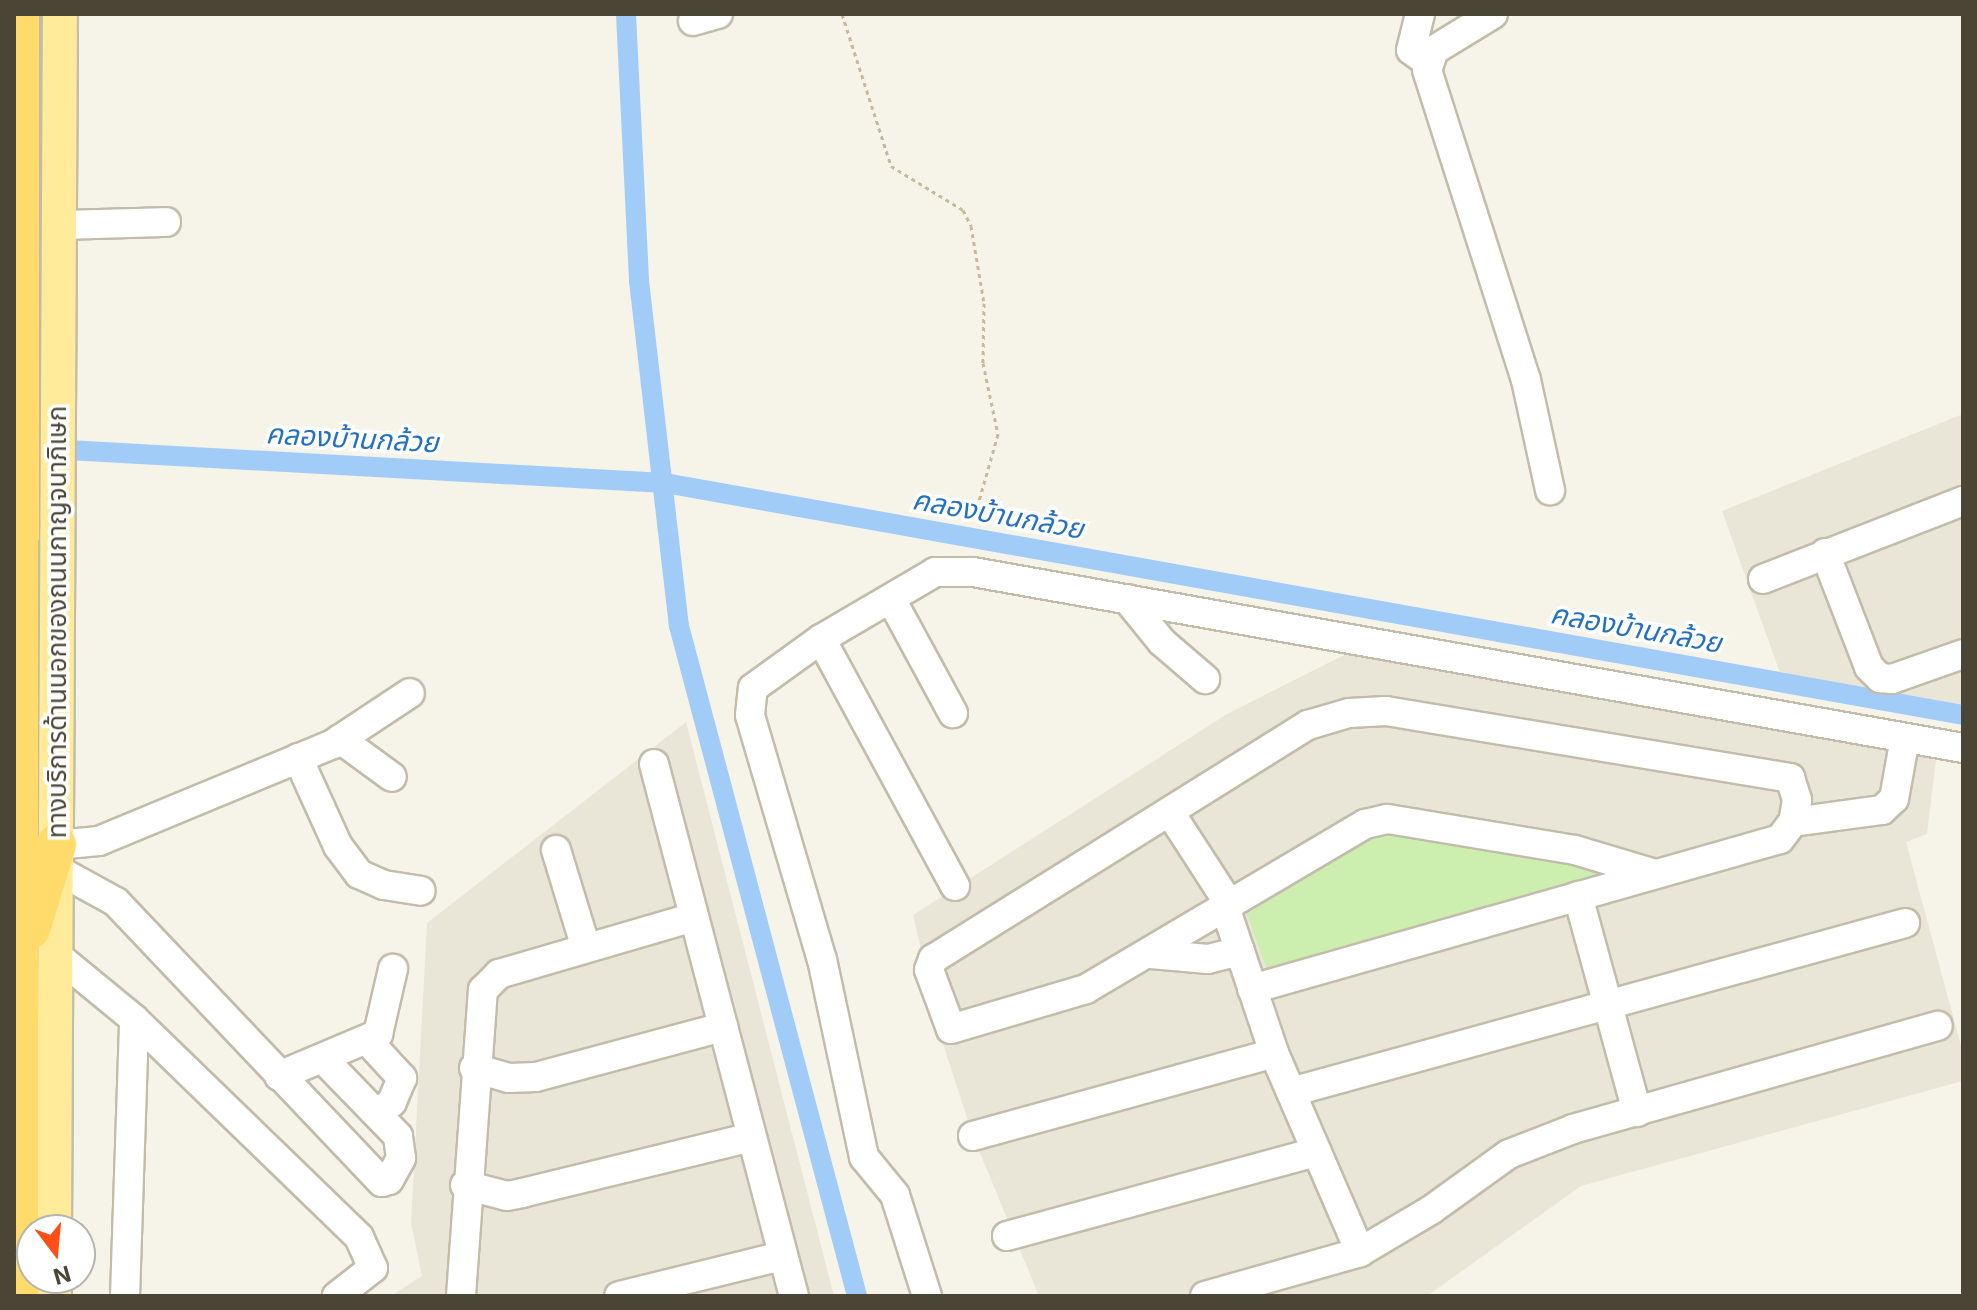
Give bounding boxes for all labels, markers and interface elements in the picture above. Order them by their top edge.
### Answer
street label: ทางบริการด้านนอกของถนนกาญจนาภิเษก [41,406,73,838]
water label: คลองบ้านกล้วย [265,417,439,459]
water label: คลองบ้านกล้วย [910,482,1086,546]
water label: คลองบ้านกล้วย [1548,596,1724,660]
north arrow [16,1214,96,1294]
text: N [50,1260,74,1290]

